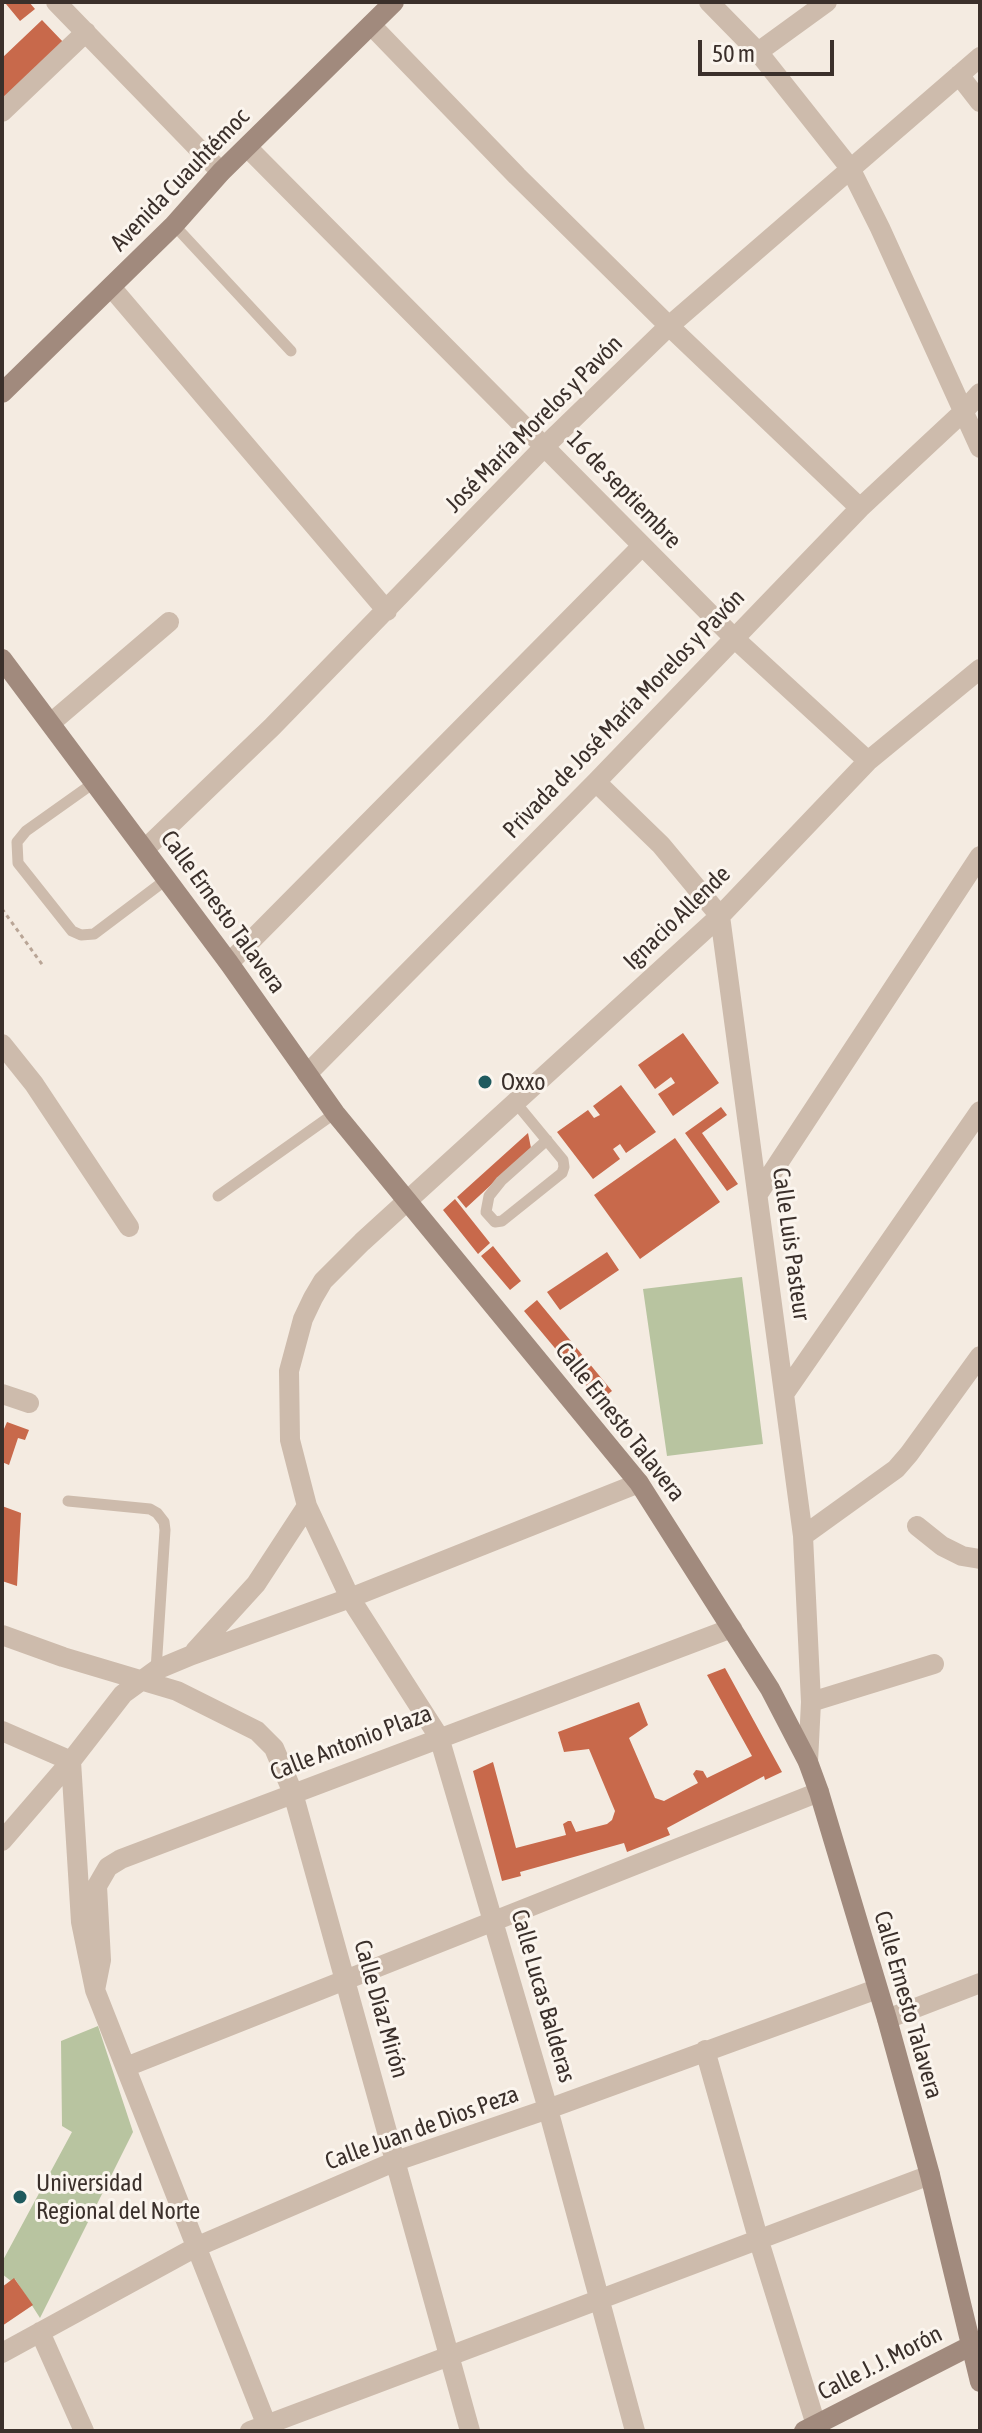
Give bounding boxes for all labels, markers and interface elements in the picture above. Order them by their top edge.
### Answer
scale bar [702,24,838,74]
text: 50 m [712,40,755,67]
street label: Avenida Cuauhtémoc [105,103,255,257]
street label: José María Morelos y Pavón [439,329,629,519]
street label: 16 de septiembre [561,425,687,555]
street label: Privada de José María Morelos y Pavón [497,583,751,845]
street label: Calle Ernesto Talavera [154,825,292,999]
street label: Ignacio Allende [618,860,736,976]
place label: Oxxo [501,1068,545,1096]
marker: Oxxo [476,1073,494,1091]
street label: Calle Luis Pasteur [766,1166,816,1322]
street label: Calle Ernesto Talavera [549,1337,691,1507]
street label: Calle Antonio Plaza [266,1699,436,1787]
street label: Calle Lucas Balderas [505,1906,581,2086]
street label: Calle Ernesto Talavera [867,1908,949,2102]
street label: Calle Díaz Mirón [348,1937,414,2081]
street label: Calle Juan de Dios Peza [321,2080,523,2176]
place label: Universidad Regional del Norte [36,2169,200,2225]
marker: Universidad Regional del Norte [11,2188,29,2206]
street label: Calle J. J. Morón [813,2319,947,2407]

